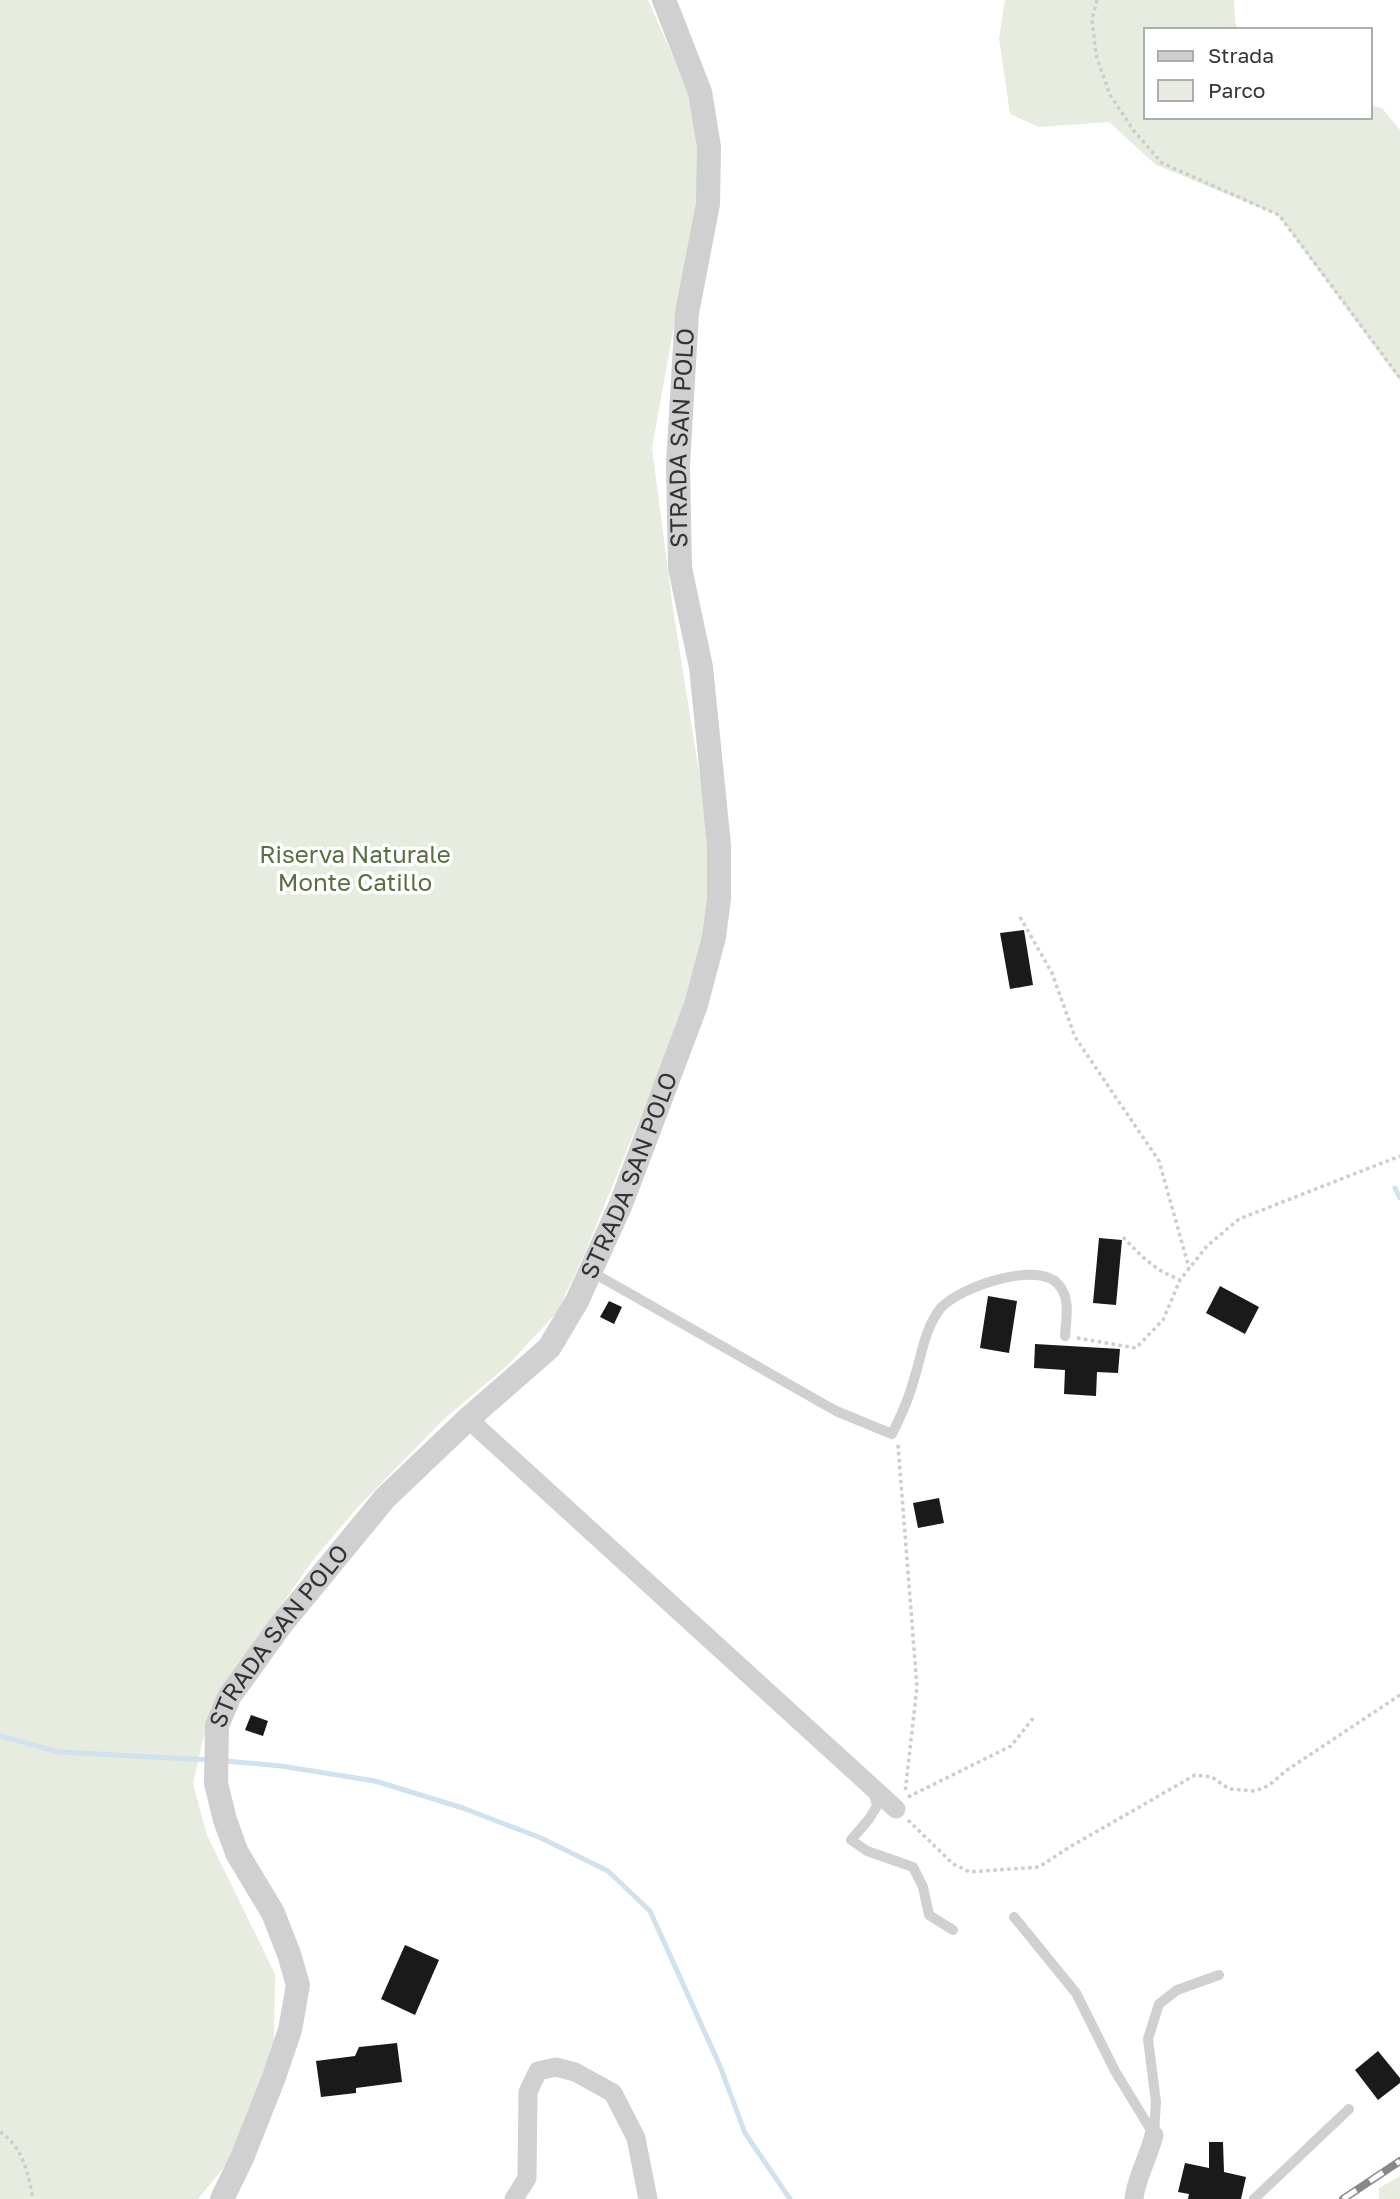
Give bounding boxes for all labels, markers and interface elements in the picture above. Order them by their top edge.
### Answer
legend [1144,28,1372,119]
text: Strada [1208,42,1274,68]
text: Parco [1208,77,1265,103]
street label: STRADA SAN POLO [662,327,699,548]
park label: Riserva Naturale Monte Catillo [259,839,451,896]
street label: STRADA SAN POLO [573,1068,682,1283]
street label: STRADA SAN POLO [202,1538,354,1732]

